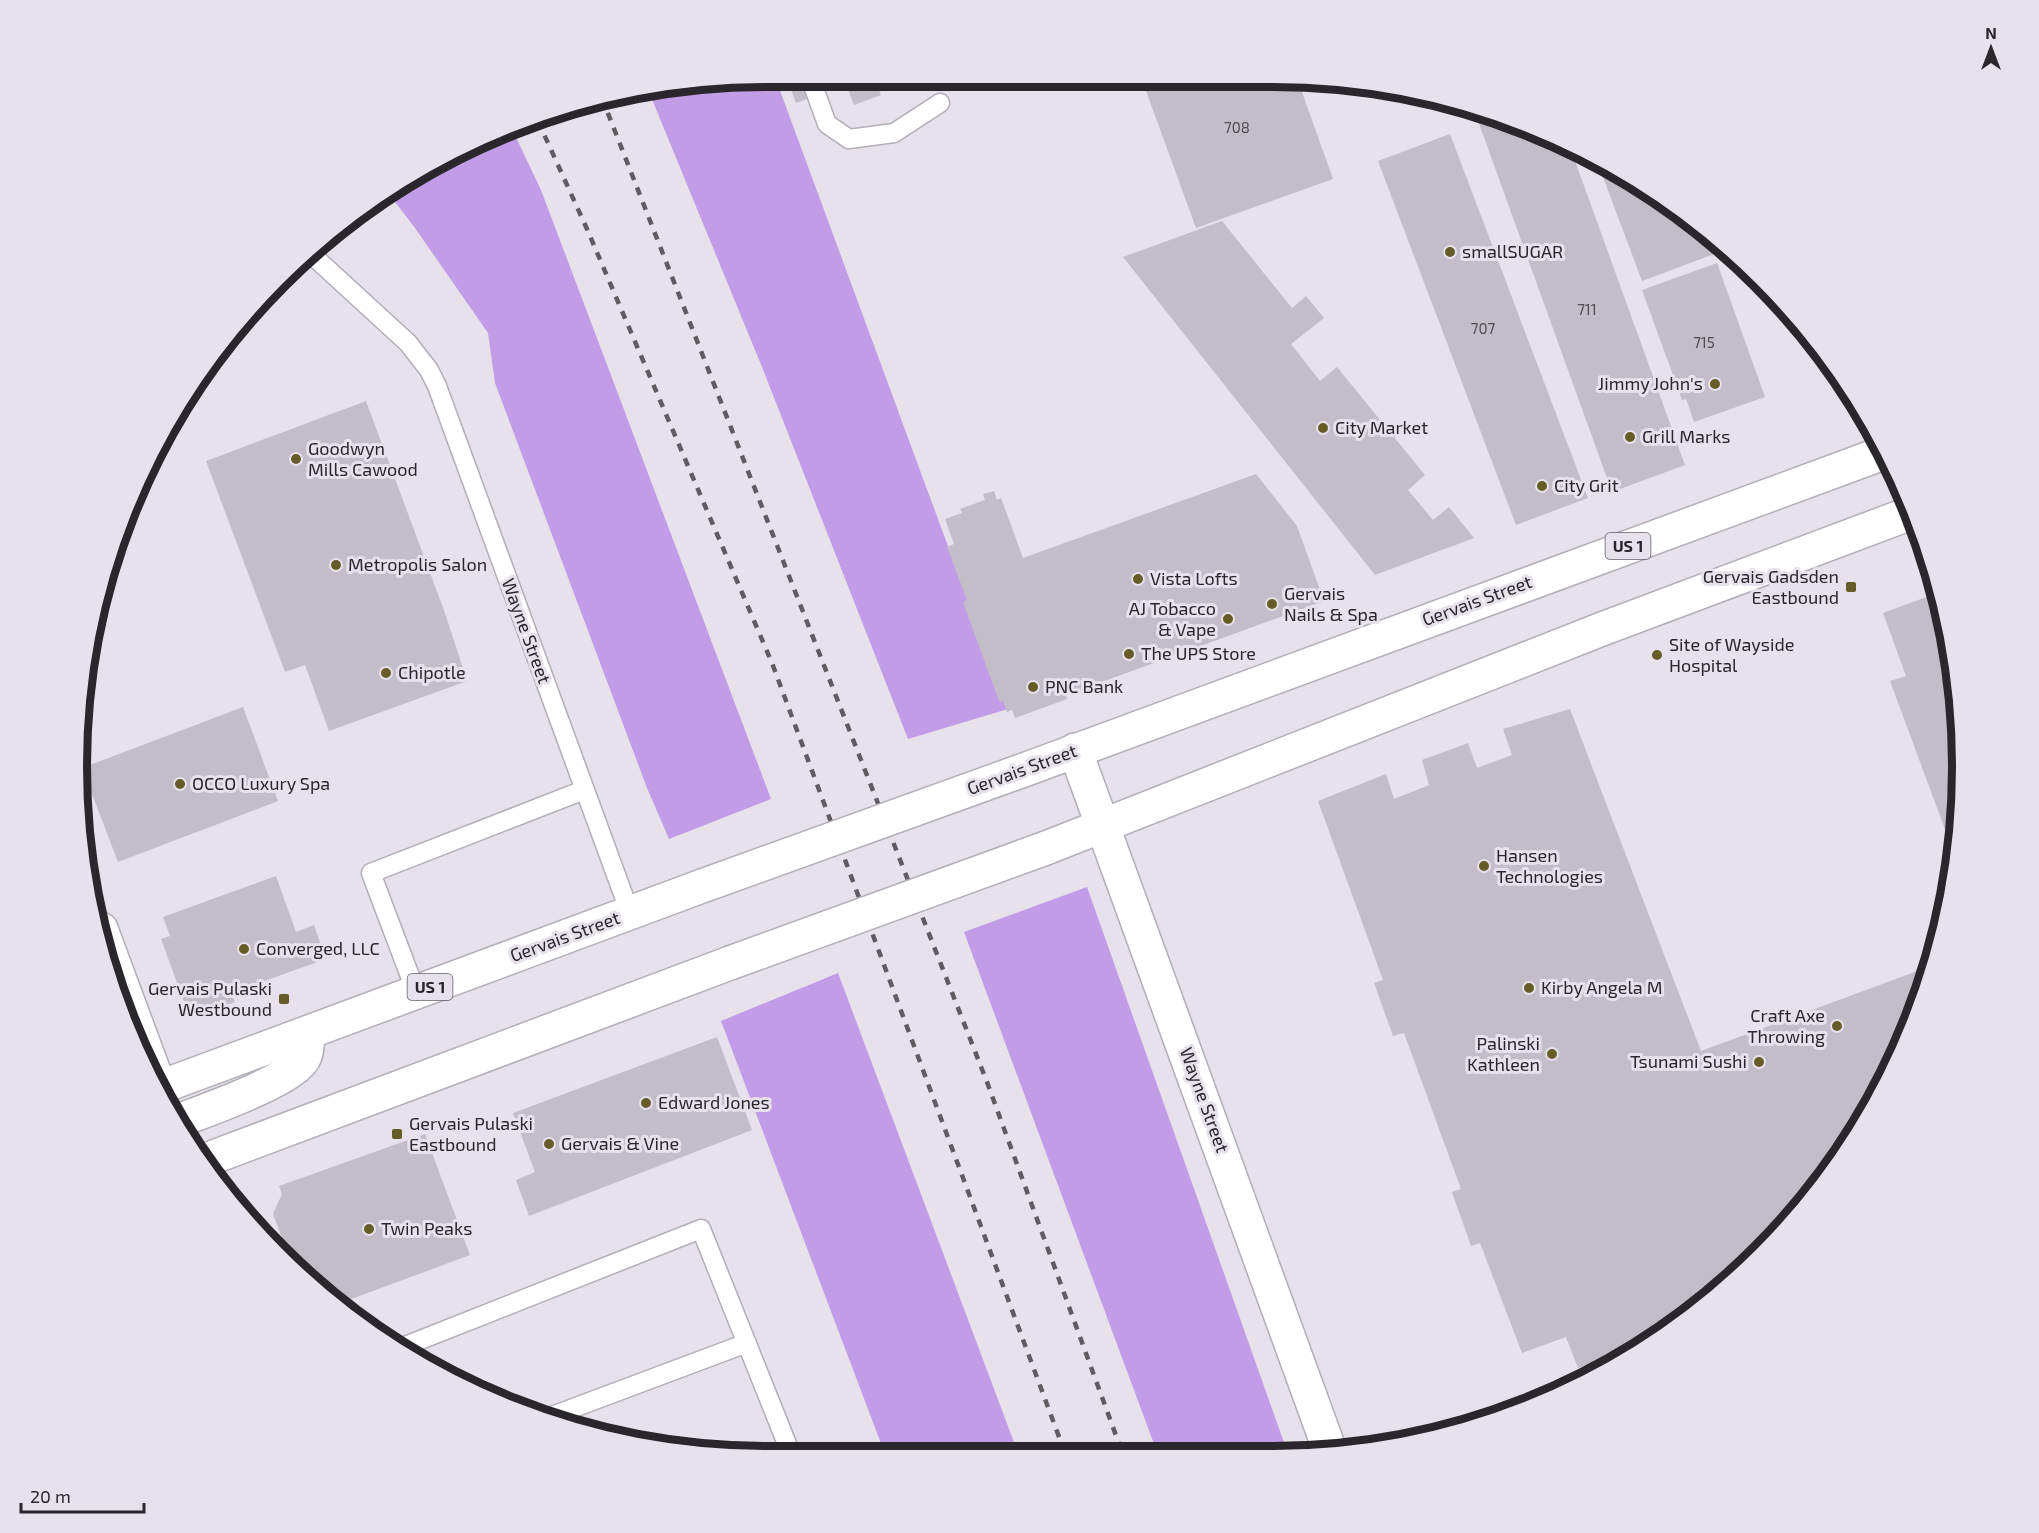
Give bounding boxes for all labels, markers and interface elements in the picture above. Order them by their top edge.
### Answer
north arrow [1961,18,2021,78]
text: N [1985,23,1997,42]
house number: 708 [1224,118,1250,136]
place label: smallSUGAR [1462,240,1563,262]
marker: smallSUGAR [1443,245,1457,259]
house number: 711 [1577,300,1597,318]
house number: 707 [1471,319,1496,337]
house number: 715 [1693,333,1715,351]
place label: Jimmy John's [1598,372,1703,394]
marker: Jimmy John's [1708,377,1722,391]
place label: City Market [1335,416,1428,438]
marker: City Market [1316,421,1330,435]
place label: Grill Marks [1642,425,1730,447]
marker: Grill Marks [1623,430,1637,444]
place label: Goodwyn Mills Cawood [308,437,418,480]
marker: Goodwyn Mills Cawood [289,452,303,466]
place label: City Grit [1554,474,1619,496]
marker: City Grit [1535,479,1549,493]
road number: US 1 [1606,533,1650,559]
place label: Metropolis Salon [348,553,487,575]
marker: Metropolis Salon [329,558,343,572]
place label: Gervais Gadsden Eastbound [1703,565,1839,608]
place label: Vista Lofts [1150,567,1238,589]
street label: Gervais Street [1419,570,1535,630]
marker: Vista Lofts [1131,572,1145,586]
street label: Wayne Street [498,575,556,686]
marker: Gervais Gadsden Eastbound [1844,580,1858,594]
place label: Gervais Nails & Spa [1284,582,1378,625]
place label: AJ Tobacco & Vape [1129,597,1216,640]
marker: Gervais Nails & Spa [1265,597,1279,611]
marker: AJ Tobacco & Vape [1221,612,1235,626]
place label: Site of Wayside Hospital [1669,633,1794,676]
place label: The UPS Store [1141,642,1256,664]
marker: The UPS Store [1122,647,1136,661]
marker: Site of Wayside Hospital [1650,648,1664,662]
place label: Chipotle [398,661,466,683]
marker: Chipotle [379,666,393,680]
place label: PNC Bank [1045,675,1123,697]
marker: PNC Bank [1026,680,1040,694]
street label: Gervais Street [964,739,1080,799]
place label: OCCO Luxury Spa [192,772,330,794]
marker: OCCO Luxury Spa [173,777,187,791]
place label: Hansen Technologies [1496,844,1603,887]
marker: Hansen Technologies [1477,859,1491,873]
street label: Gervais Street [507,906,623,966]
place label: Converged, LLC [256,937,380,959]
marker: Converged, LLC [237,942,251,956]
road number: US 1 [408,974,452,1000]
place label: Kirby Angela M [1541,976,1663,998]
place label: Gervais Pulaski Westbound [148,977,272,1020]
marker: Kirby Angela M [1522,981,1536,995]
marker: Gervais Pulaski Westbound [277,992,291,1006]
place label: Craft Axe Throwing [1747,1004,1825,1047]
marker: Craft Axe Throwing [1830,1019,1844,1033]
place label: Palinski Kathleen [1467,1032,1540,1075]
street label: Wayne Street [1176,1044,1234,1155]
marker: Palinski Kathleen [1545,1047,1559,1061]
place label: Tsunami Sushi [1630,1050,1747,1072]
marker: Tsunami Sushi [1752,1055,1766,1069]
place label: Edward Jones [658,1091,770,1113]
marker: Edward Jones [639,1096,653,1110]
place label: Gervais Pulaski Eastbound [409,1112,533,1155]
marker: Gervais Pulaski Eastbound [390,1127,404,1141]
place label: Gervais & Vine [561,1132,679,1154]
marker: Gervais & Vine [542,1137,556,1151]
place label: Twin Peaks [381,1217,472,1239]
marker: Twin Peaks [362,1222,376,1236]
scale bar [21,1476,144,1514]
text: 20 m [30,1485,71,1507]

